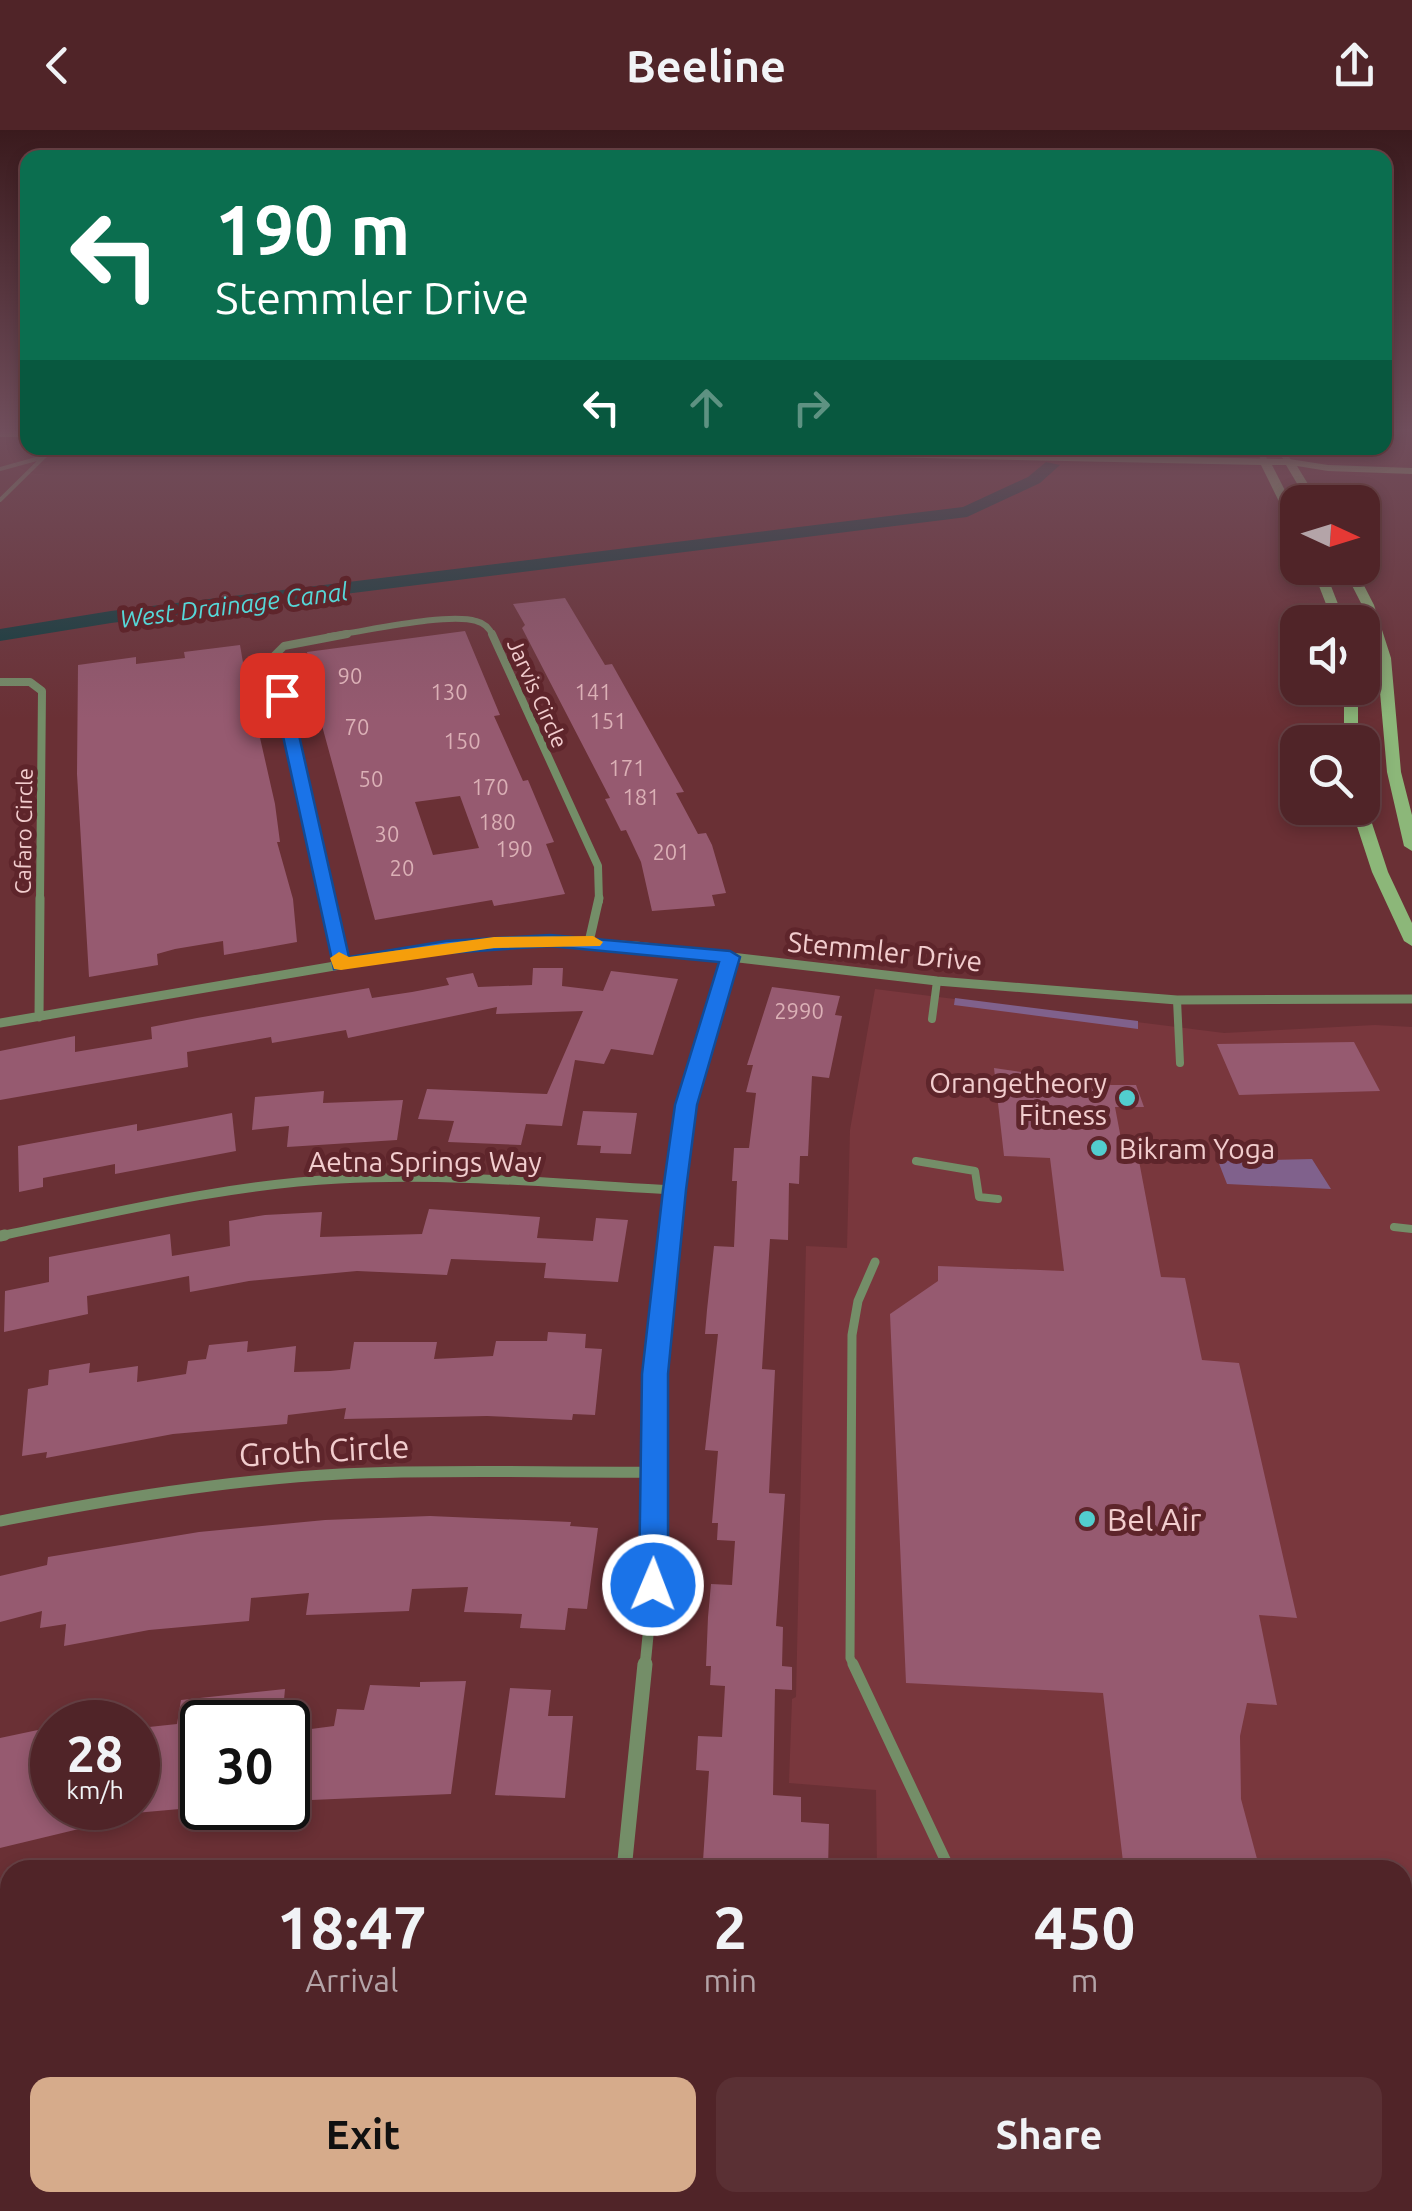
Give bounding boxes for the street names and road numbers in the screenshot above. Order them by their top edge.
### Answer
street label: Jarvis Circle [503,635,573,751]
street label: Cafaro Circle [9,768,37,894]
street label: Stemmler Drive [786,925,984,977]
street label: Aetna Springs Way [308,1146,542,1177]
street label: Groth Circle [238,1428,410,1472]

